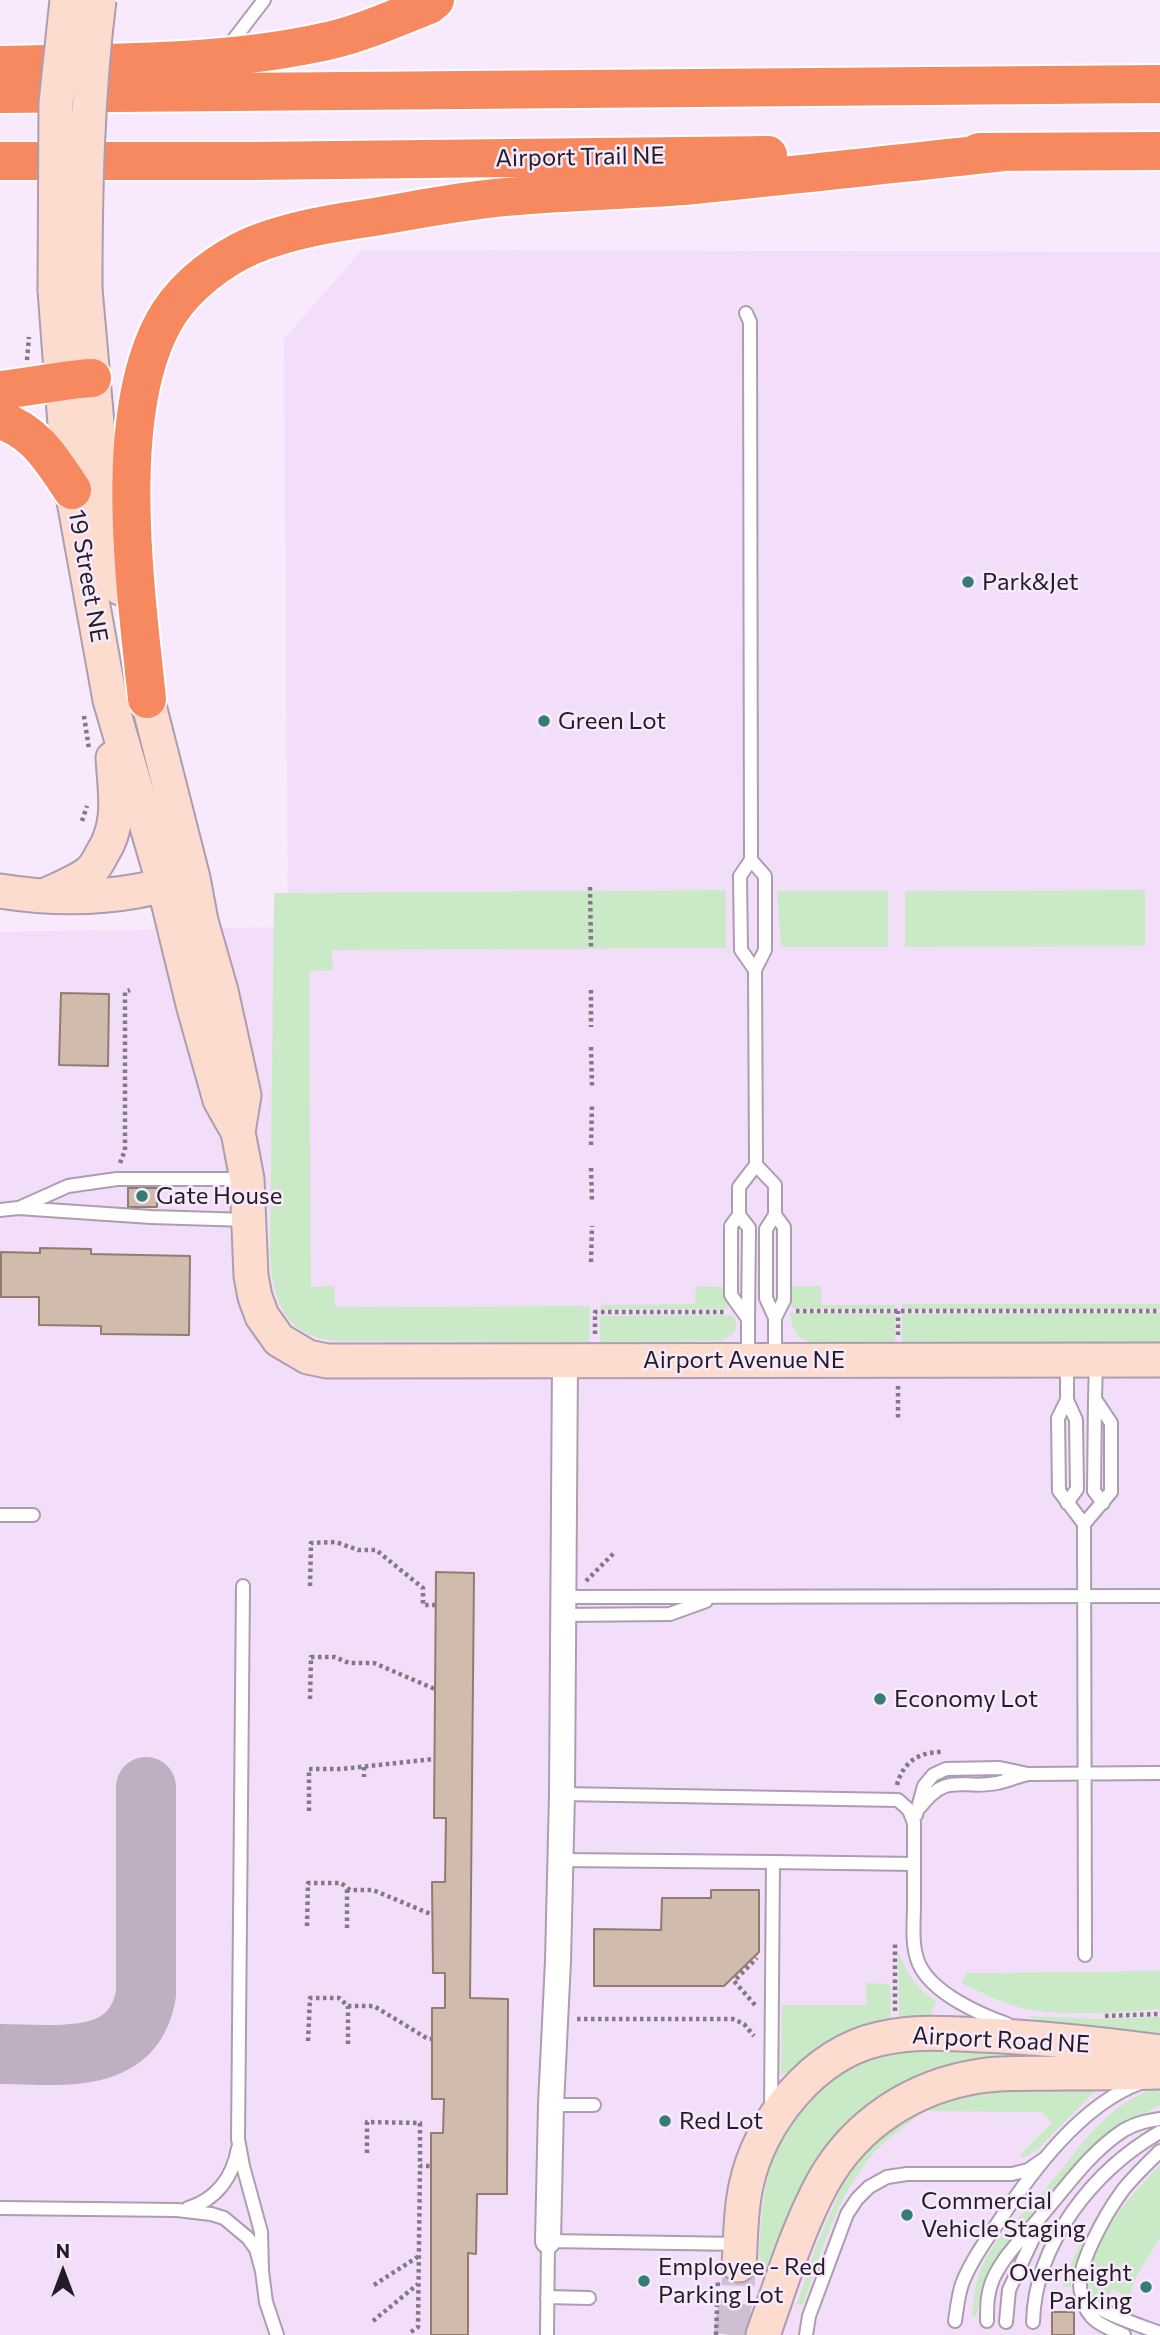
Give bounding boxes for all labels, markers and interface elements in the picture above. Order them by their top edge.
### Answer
street label: Airport Trail NE [495,141,665,173]
street label: 19 Street NE [62,507,114,645]
place label: Park&Jet [982,568,1079,596]
marker: Park&Jet [960,574,976,590]
place label: Green Lot [558,707,666,735]
marker: Green Lot [536,713,552,729]
place label: Gate House [156,1182,282,1210]
marker: Gate House [134,1188,150,1204]
street label: Airport Avenue NE [643,1346,845,1374]
place label: Economy Lot [894,1685,1038,1713]
marker: Economy Lot [872,1691,888,1707]
street label: Airport Road NE [911,2021,1091,2059]
place label: Red Lot [679,2107,763,2135]
marker: Red Lot [657,2113,673,2129]
place label: Commercial Vehicle Staging [921,2187,1086,2243]
marker: Commercial Vehicle Staging [899,2207,915,2223]
north arrow [28,2237,98,2307]
text: N [56,2239,70,2262]
place label: Employee - Red Parking Lot [658,2253,826,2309]
place label: Overheight Parking [1009,2259,1132,2315]
marker: Employee - Red Parking Lot [636,2273,652,2289]
marker: Overheight Parking [1138,2279,1154,2295]

